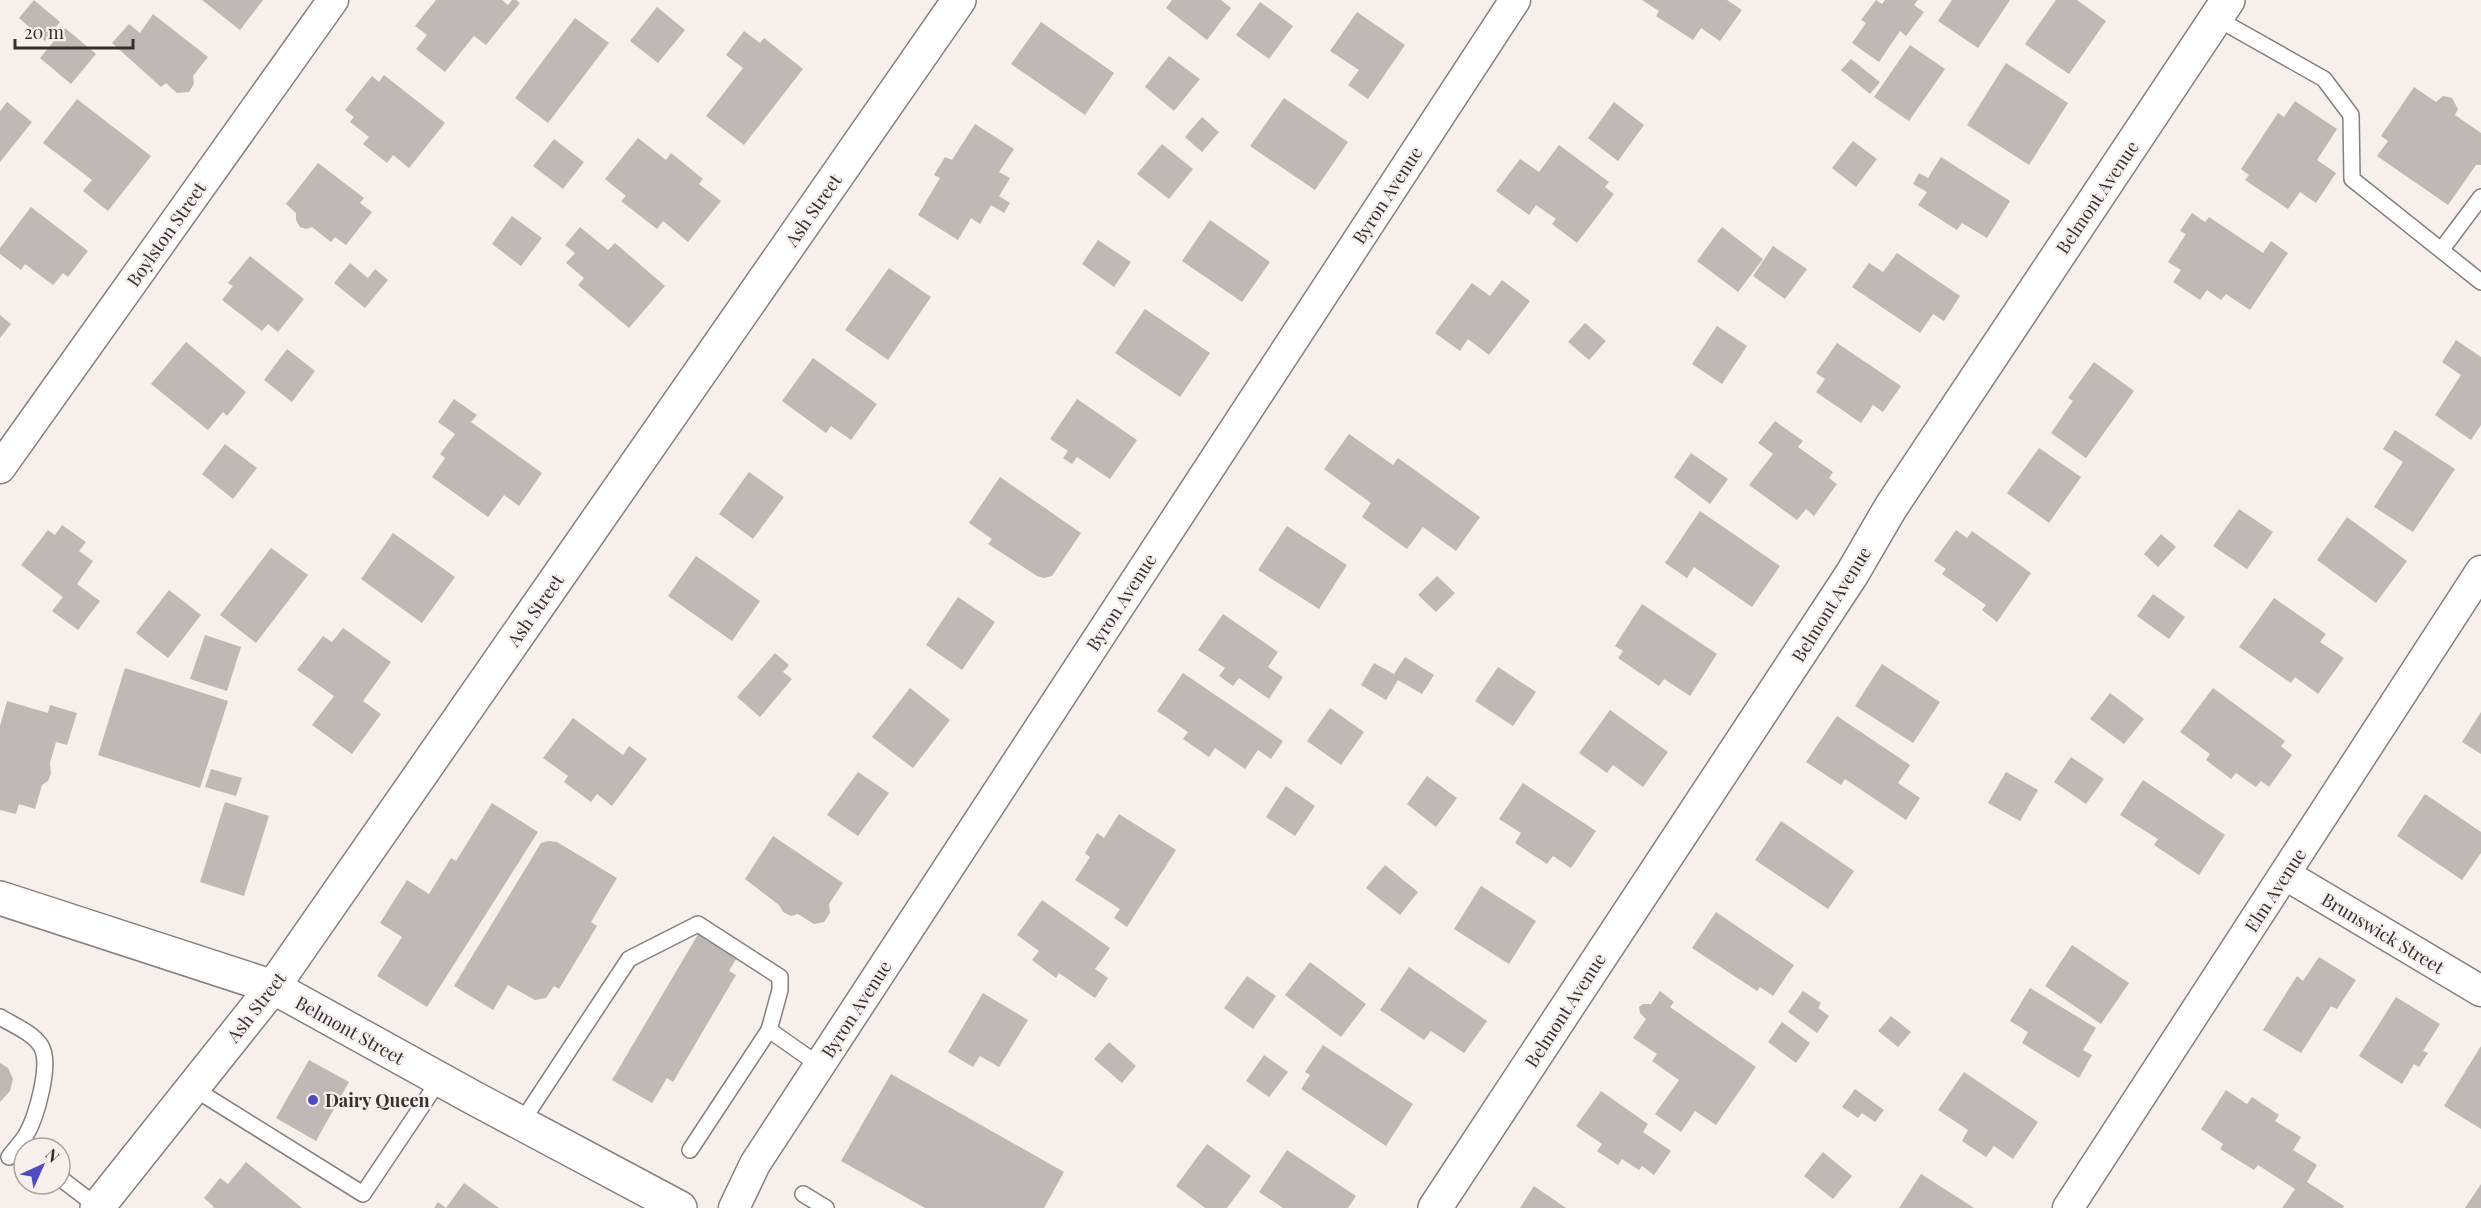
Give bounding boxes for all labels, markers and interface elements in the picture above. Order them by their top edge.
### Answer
scale bar [15,12,134,50]
text: 20 m [24,20,64,44]
street label: Belmont Avenue [2050,136,2144,258]
street label: Byron Avenue [1347,142,1427,248]
street label: Ash Street [779,169,847,252]
street label: Boylston Street [121,176,211,291]
street label: Belmont Avenue [1786,542,1876,666]
street label: Byron Avenue [1081,549,1161,655]
street label: Ash Street [501,569,569,652]
street label: Elm Avenue [2239,843,2311,937]
street label: Brunswick Street [2317,887,2449,979]
street label: Belmont Avenue [1519,948,1611,1072]
street label: Byron Avenue [816,956,896,1062]
street label: Ash Street [220,967,291,1048]
street label: Belmont Street [291,990,409,1070]
place label: Dairy Queen [325,1088,430,1112]
marker: Dairy Queen [306,1093,320,1107]
north arrow [12,1136,72,1196]
text: N [41,1144,65,1167]

